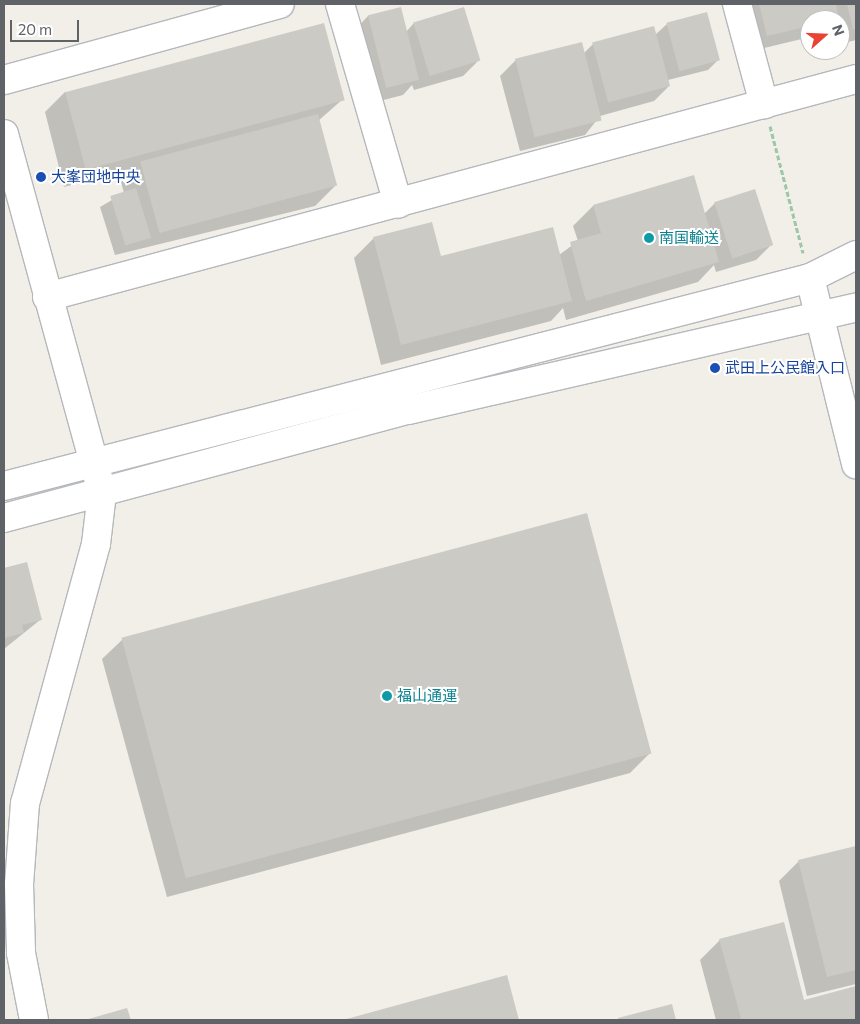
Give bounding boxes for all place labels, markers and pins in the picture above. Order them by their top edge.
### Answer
place label: 大峯団地中央 [51,168,141,186]
marker: 大峯団地中央 [35,171,47,183]
place label: 南国輸送 [659,229,719,247]
marker: 南国輸送 [643,232,655,244]
place label: 武田上公民館入口 [725,359,845,377]
marker: 武田上公民館入口 [709,362,721,374]
place label: 福山通運 [397,687,457,705]
marker: 福山通運 [381,690,393,702]

